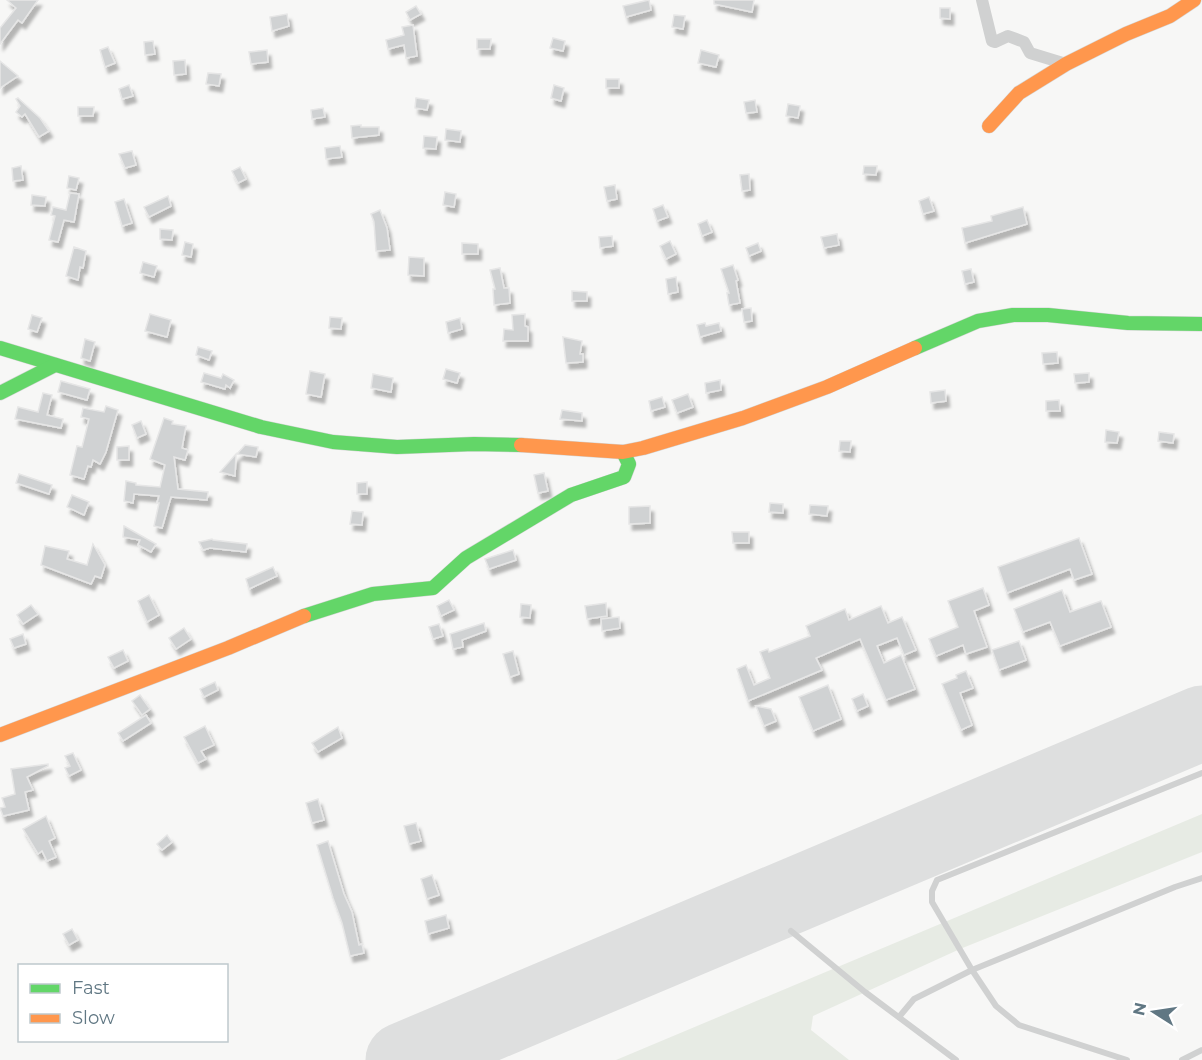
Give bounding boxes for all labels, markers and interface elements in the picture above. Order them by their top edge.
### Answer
legend [18,964,228,1042]
text: Fast [72,977,110,999]
north arrow [1124,982,1184,1042]
text: N [1129,1001,1150,1017]
text: Slow [72,1007,115,1029]

